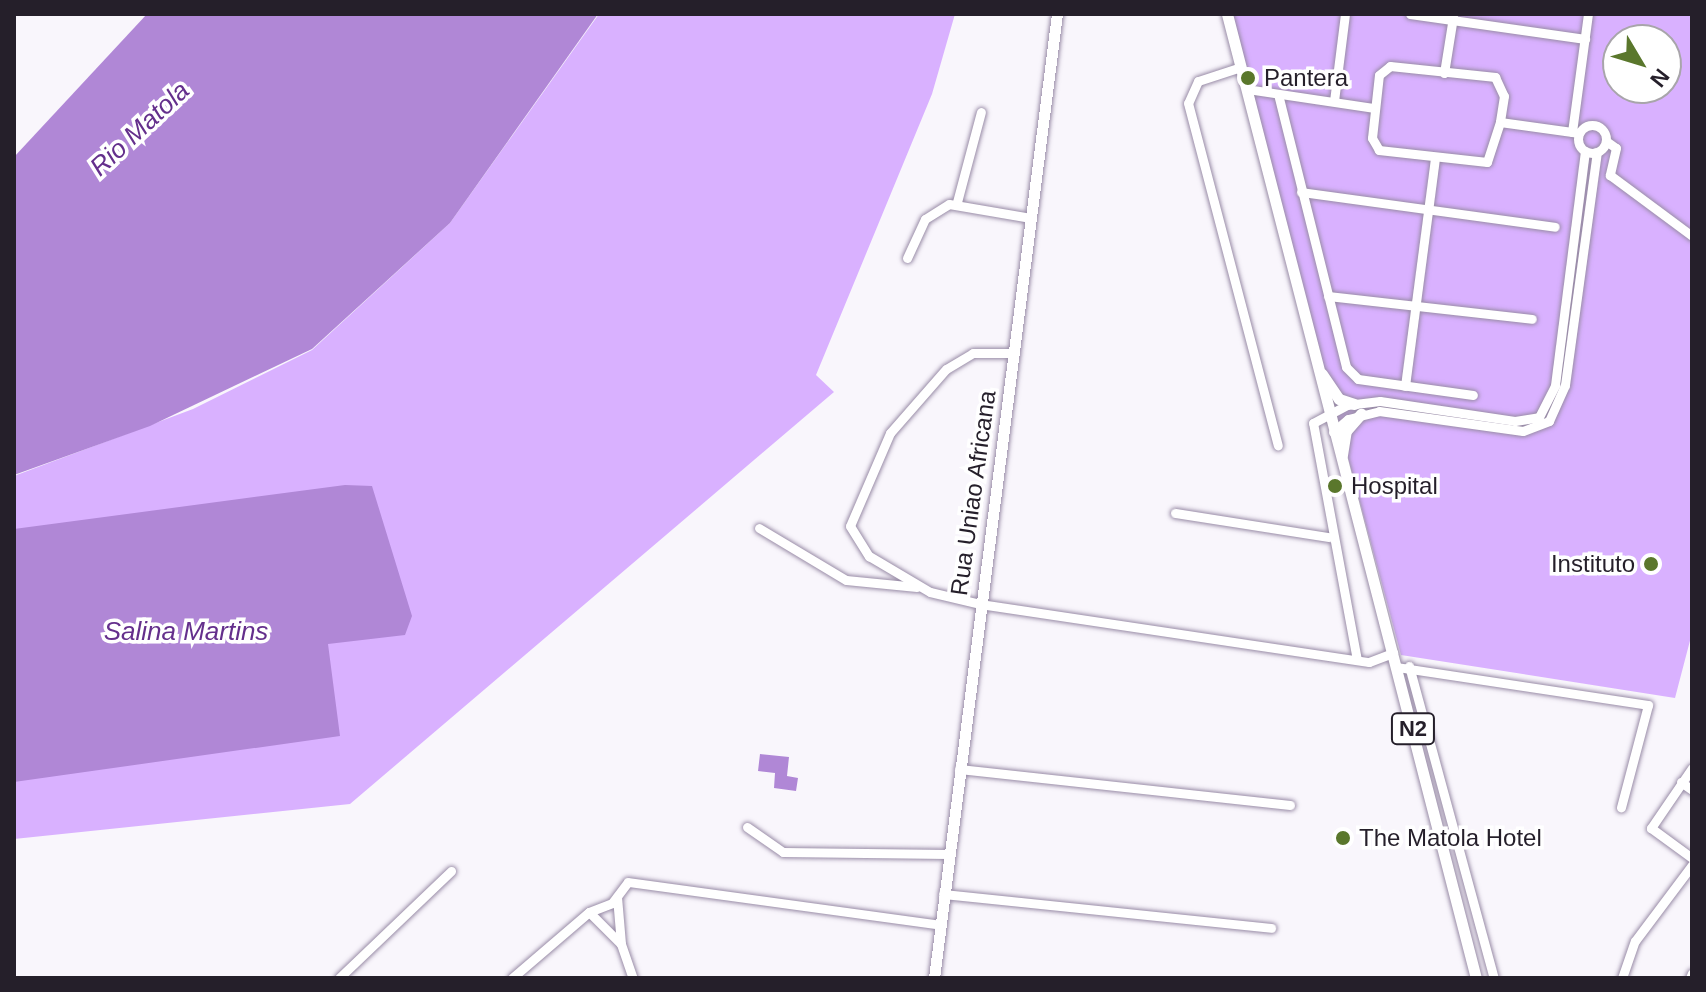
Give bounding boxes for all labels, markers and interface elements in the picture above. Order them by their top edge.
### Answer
north arrow [1602,24,1682,104]
place label: Pantera [1264,64,1348,92]
text: N [1645,64,1674,92]
marker: Pantera [1239,69,1257,87]
water label: Rio Matola [84,75,196,183]
street label: Rua Uniao Africana [944,388,1002,598]
place label: Hospital [1351,472,1438,500]
marker: Hospital [1326,477,1344,495]
place label: Instituto [1551,550,1635,578]
marker: Instituto [1642,555,1660,573]
water label: Salina Martins [104,616,268,648]
road number: N2 [1389,711,1437,747]
place label: The Matola Hotel [1359,824,1542,852]
marker: The Matola Hotel [1334,829,1352,847]

